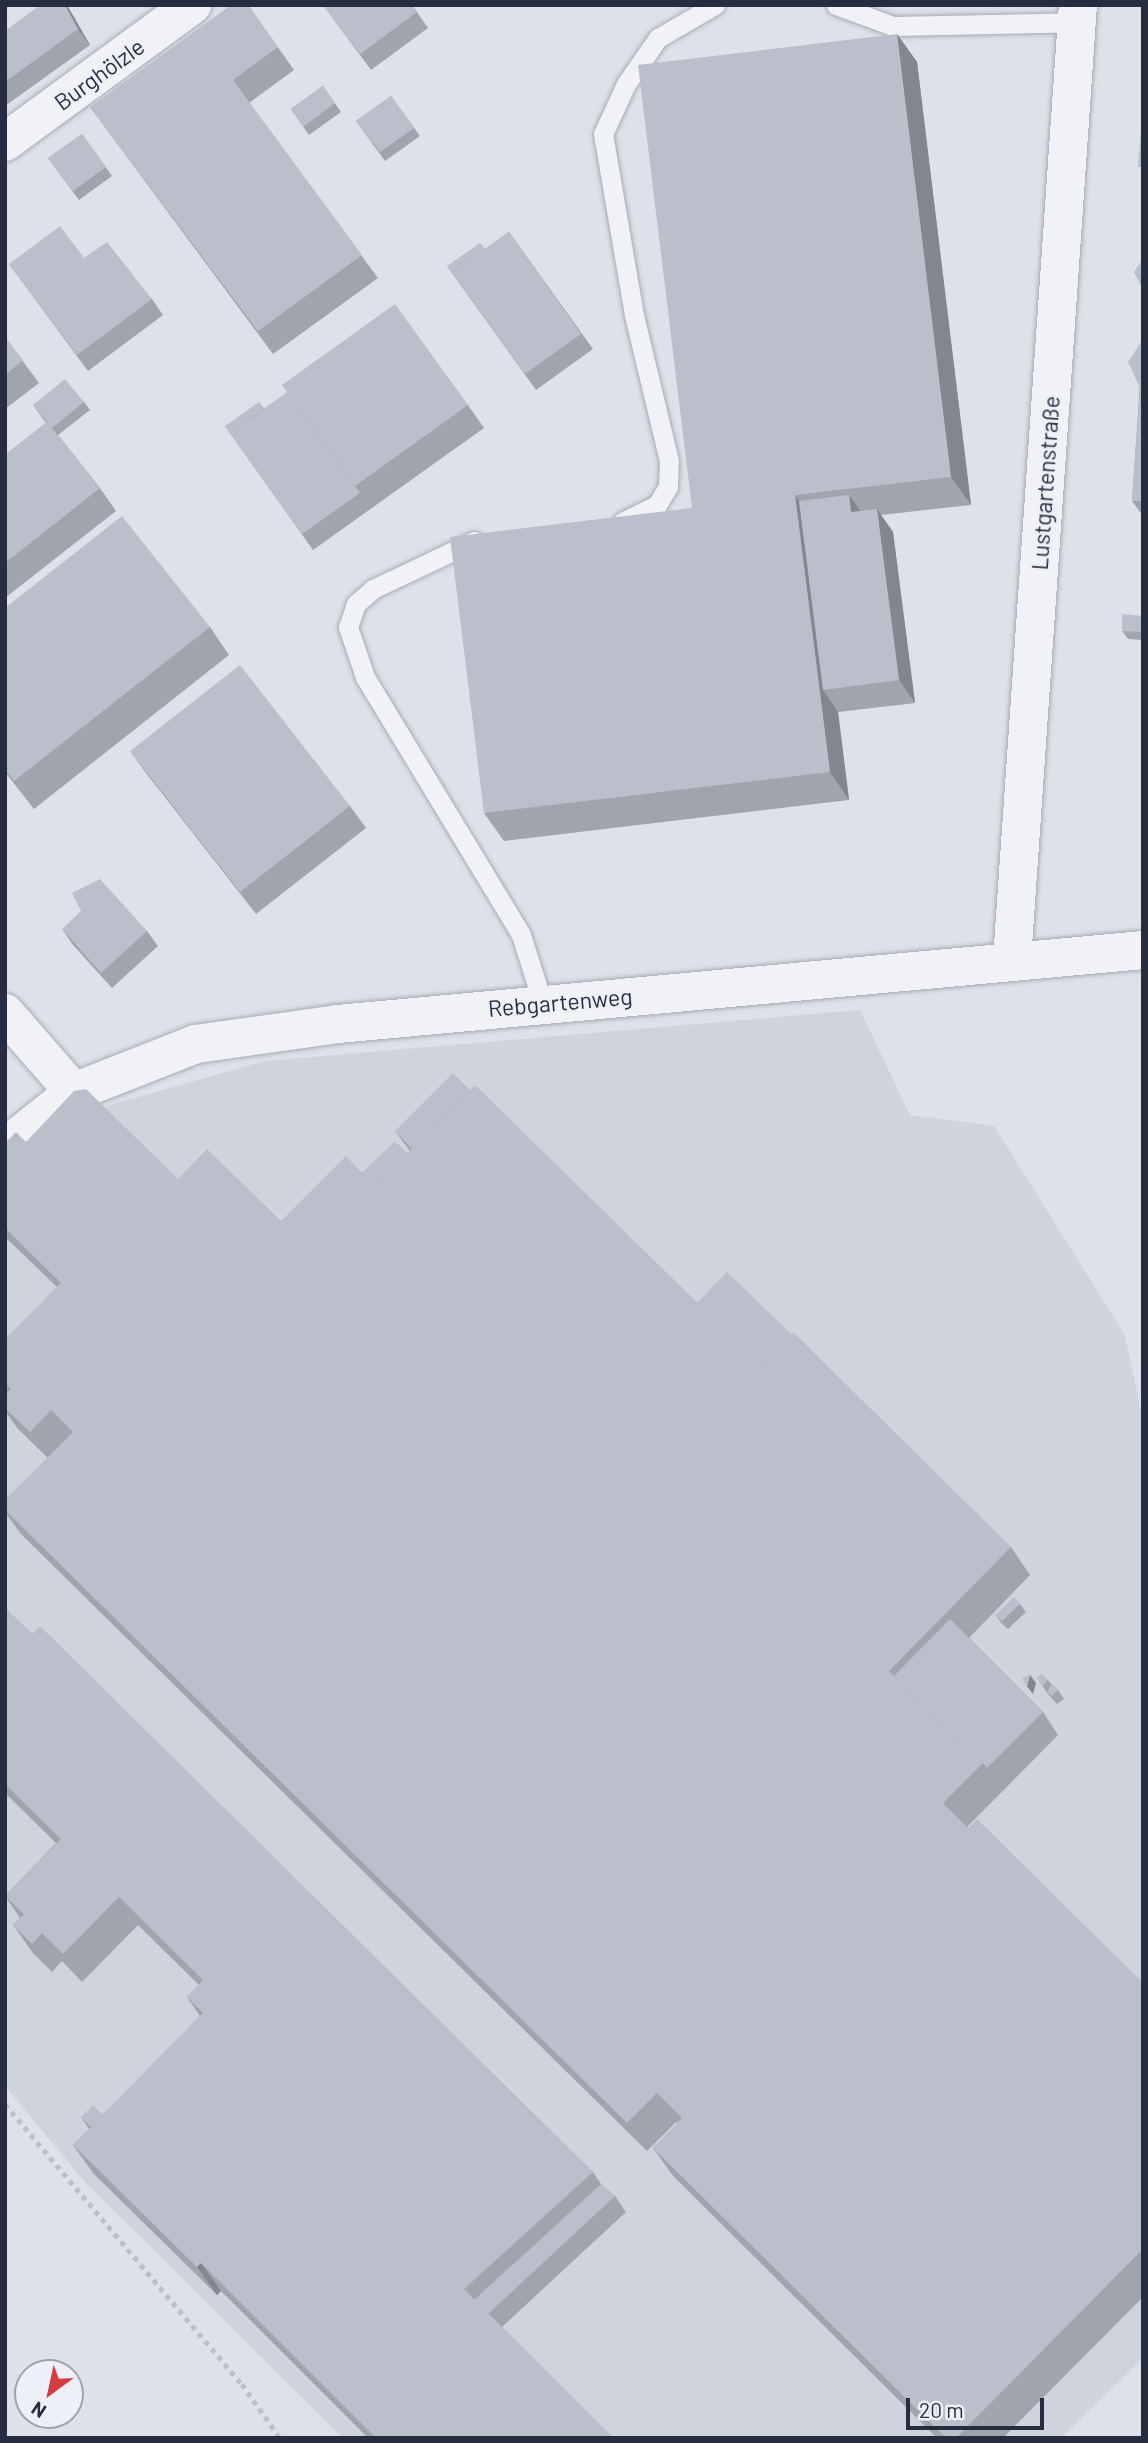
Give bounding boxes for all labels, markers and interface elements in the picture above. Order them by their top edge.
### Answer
street label: Burghölzle [49,32,149,116]
street label: Lustgartenstraße [1025,395,1065,571]
street label: Rebgartenweg [487,982,633,1022]
north arrow [14,2359,84,2429]
scale bar [910,2384,1048,2428]
text: N [27,2397,50,2423]
text: 20 m [919,2397,964,2422]

